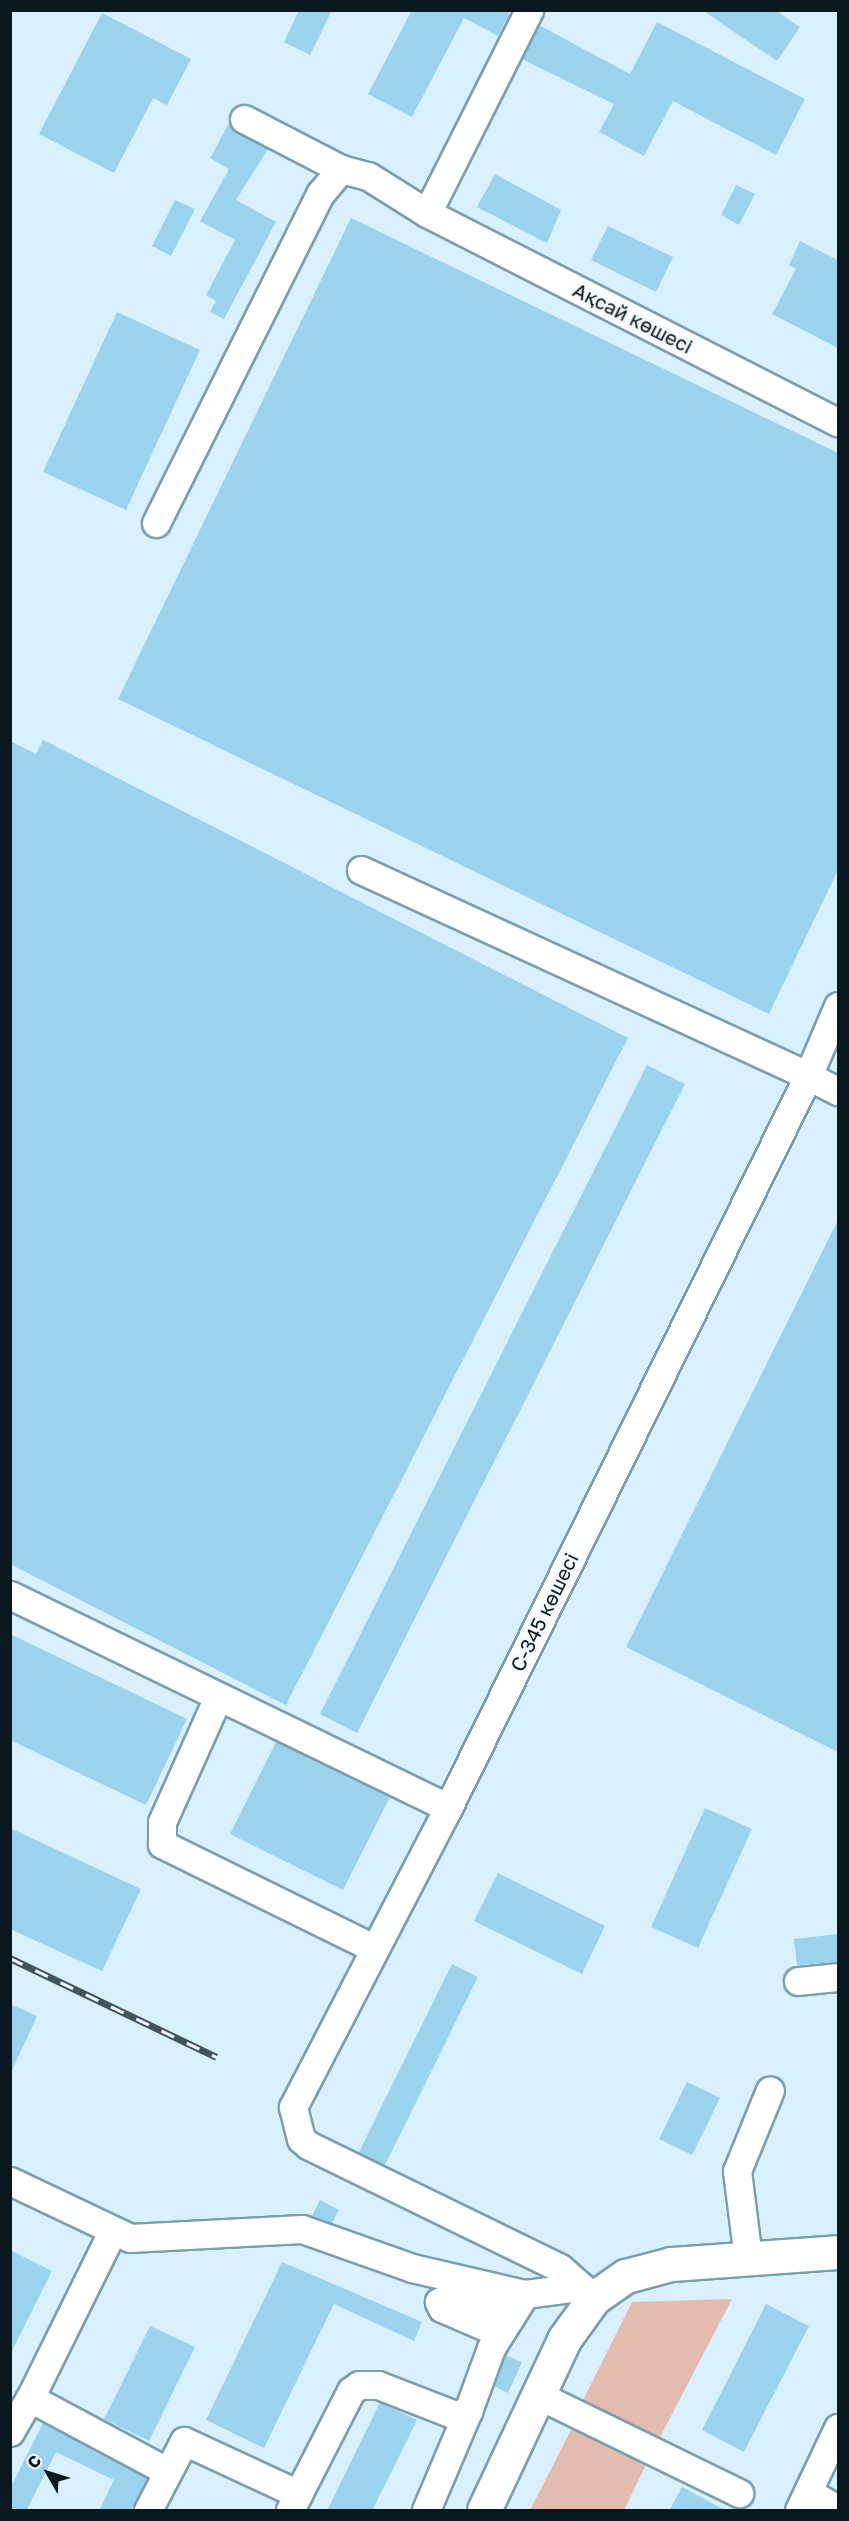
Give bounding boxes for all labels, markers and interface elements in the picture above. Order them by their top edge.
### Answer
street label: Ақсай көшесі [569,278,697,358]
street label: С-345 көшесі [505,1549,583,1675]
north arrow [18,2443,78,2503]
text: С [23,2451,45,2472]

